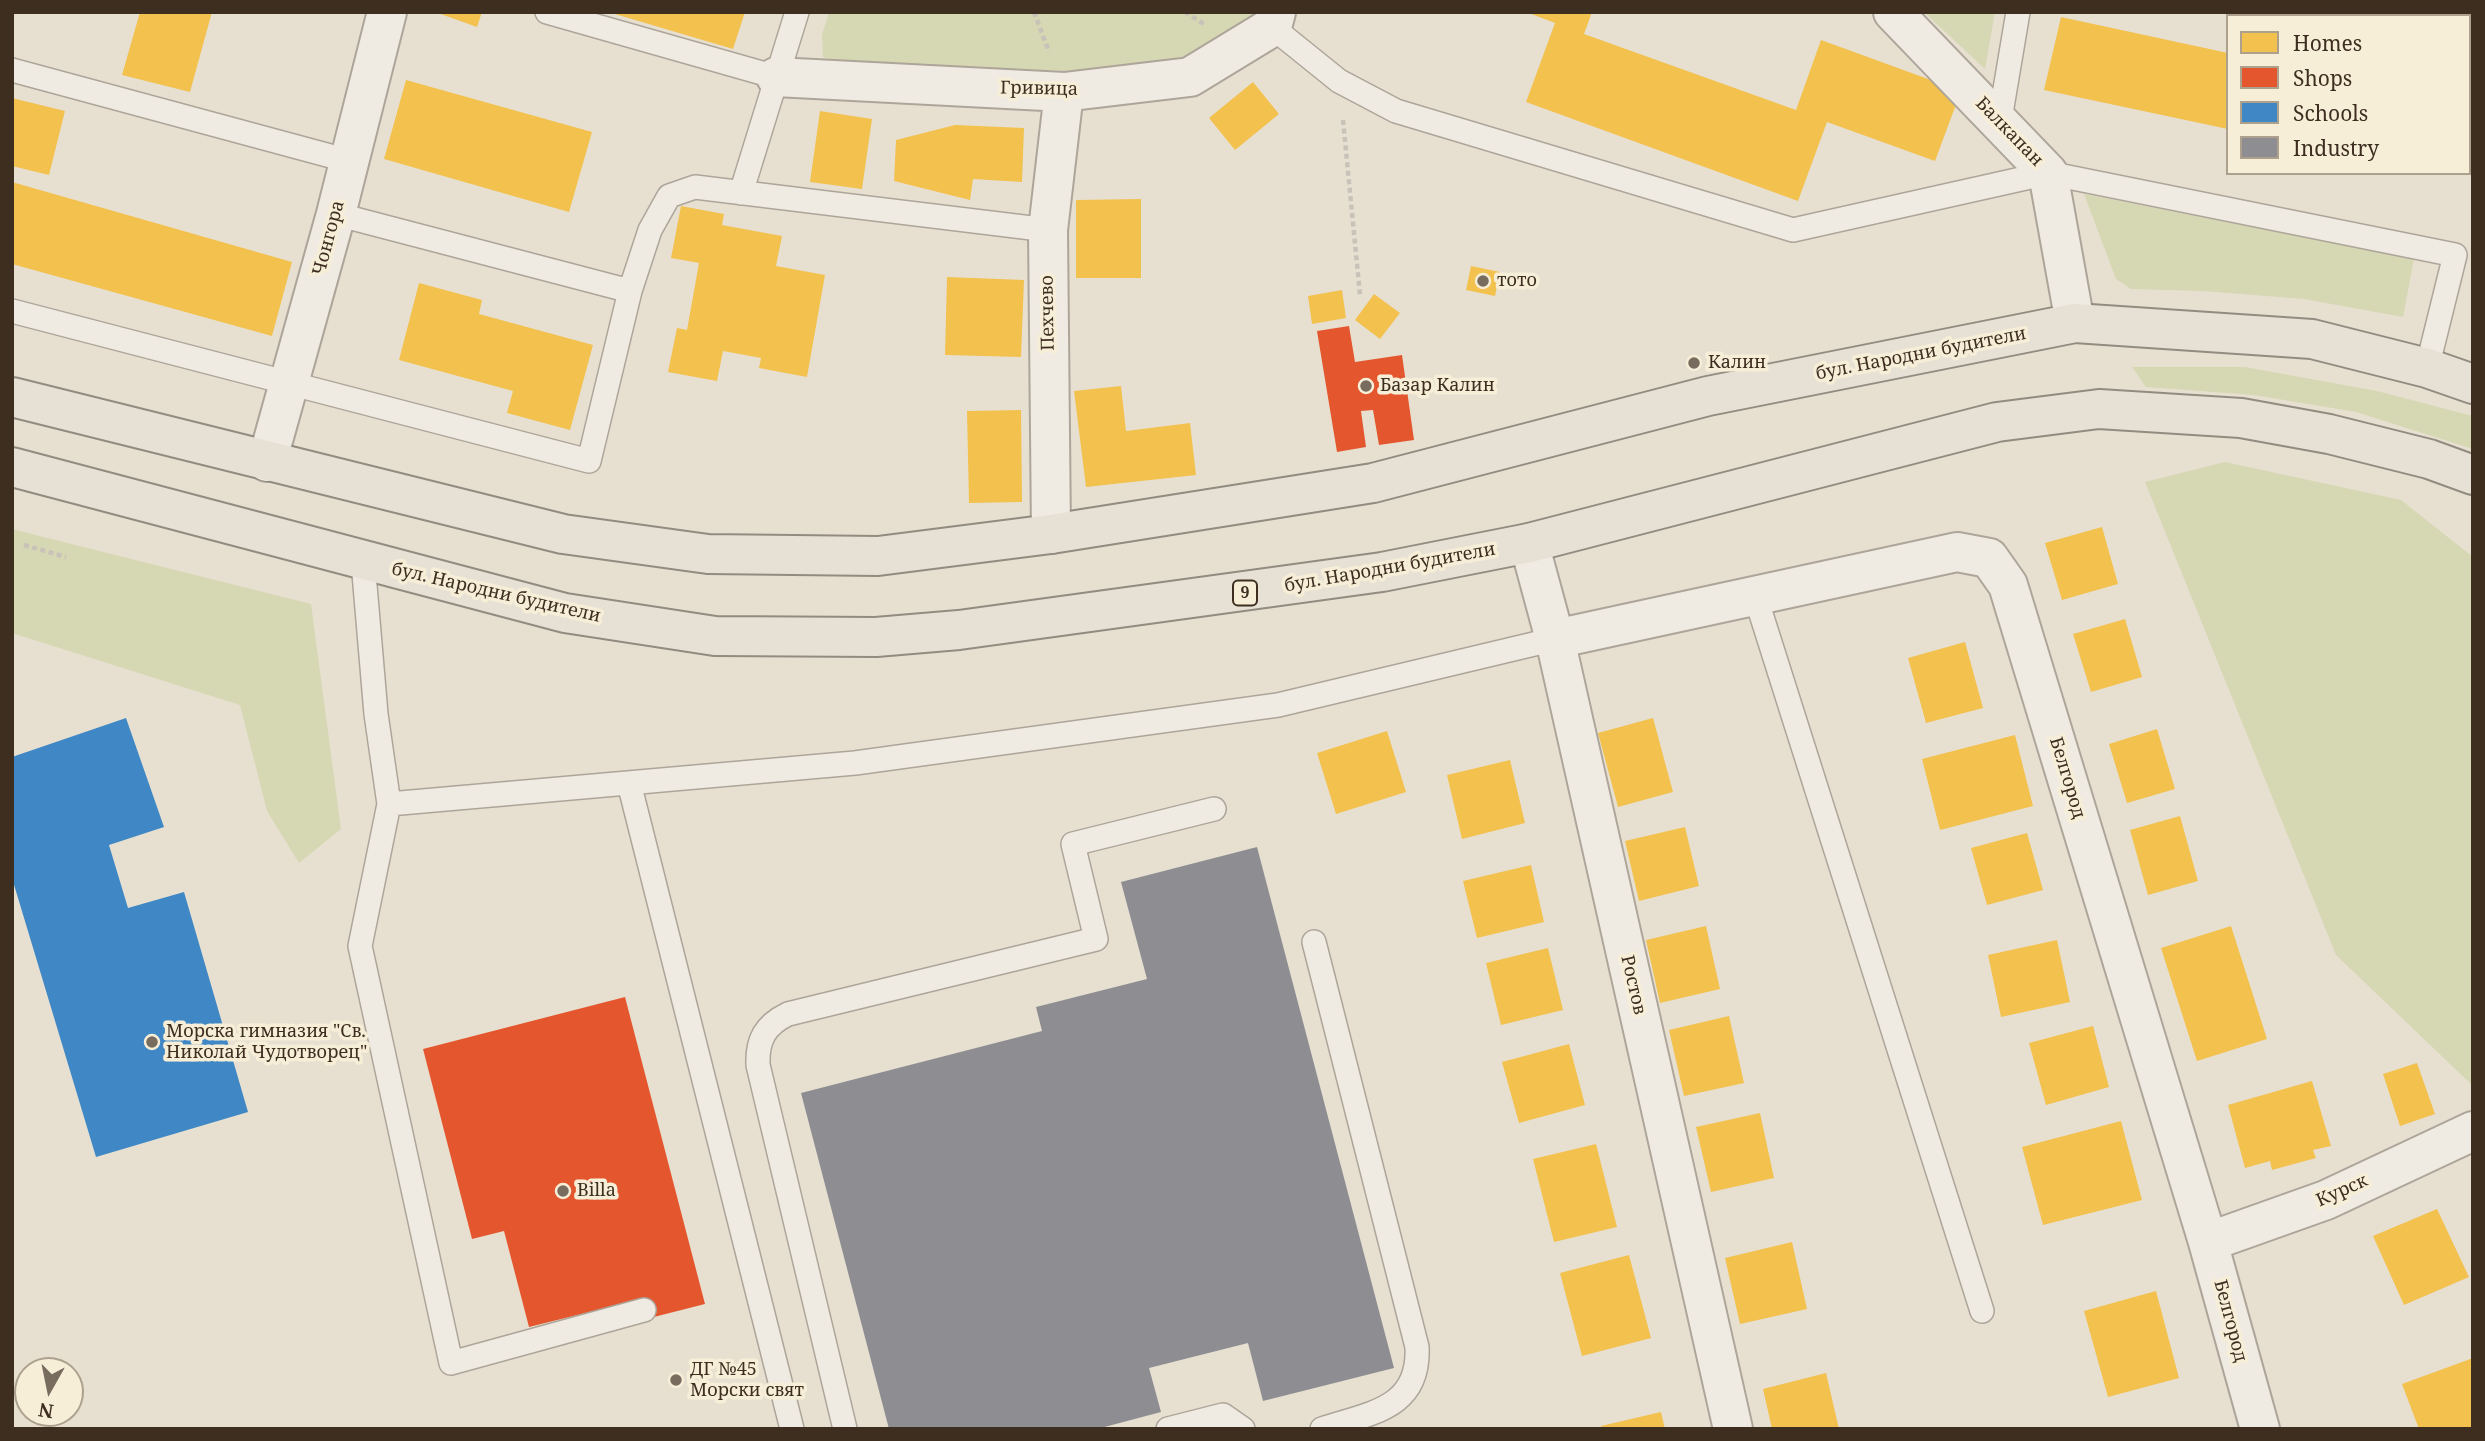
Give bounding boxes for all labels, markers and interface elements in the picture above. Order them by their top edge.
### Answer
legend [2226,14,2471,175]
text: Homes [2293,29,2362,57]
text: Shops [2293,64,2352,92]
street label: Гривица [1000,78,1078,100]
street label: Балкапан [1971,93,2047,171]
text: Schools [2293,99,2368,127]
text: Industry [2293,134,2379,162]
street label: Чонгора [309,198,349,278]
place label: тото [1497,270,1537,292]
marker: тото [1475,273,1491,289]
street label: Пехчево [1037,275,1059,351]
street label: бул. Народни будители [1814,323,2028,385]
place label: Калин [1708,352,1766,374]
marker: Калин [1686,355,1702,371]
place label: Базар Калин [1380,375,1495,397]
marker: Базар Калин [1358,378,1374,394]
street label: бул. Народни будители [1283,539,1497,597]
street label: бул. Народни будители [389,558,603,628]
road number: 9 [1233,580,1257,606]
street label: Белгород [2044,735,2090,821]
street label: Ростов [1616,953,1650,1017]
place label: Морска гимназия "Св. Николай Чудотворец" [166,1021,367,1064]
marker: Морска гимназия "Св. Николай Чудотворец" [144,1034,160,1050]
street label: Курск [2313,1170,2371,1212]
place label: Billa [577,1180,616,1202]
marker: Billa [555,1183,571,1199]
street label: Белгород [2209,1278,2251,1364]
north arrow [14,1357,84,1427]
place label: ДГ №45 Морски свят [690,1359,804,1402]
marker: ДГ №45 Морски свят [668,1372,684,1388]
text: N [37,1397,55,1425]

